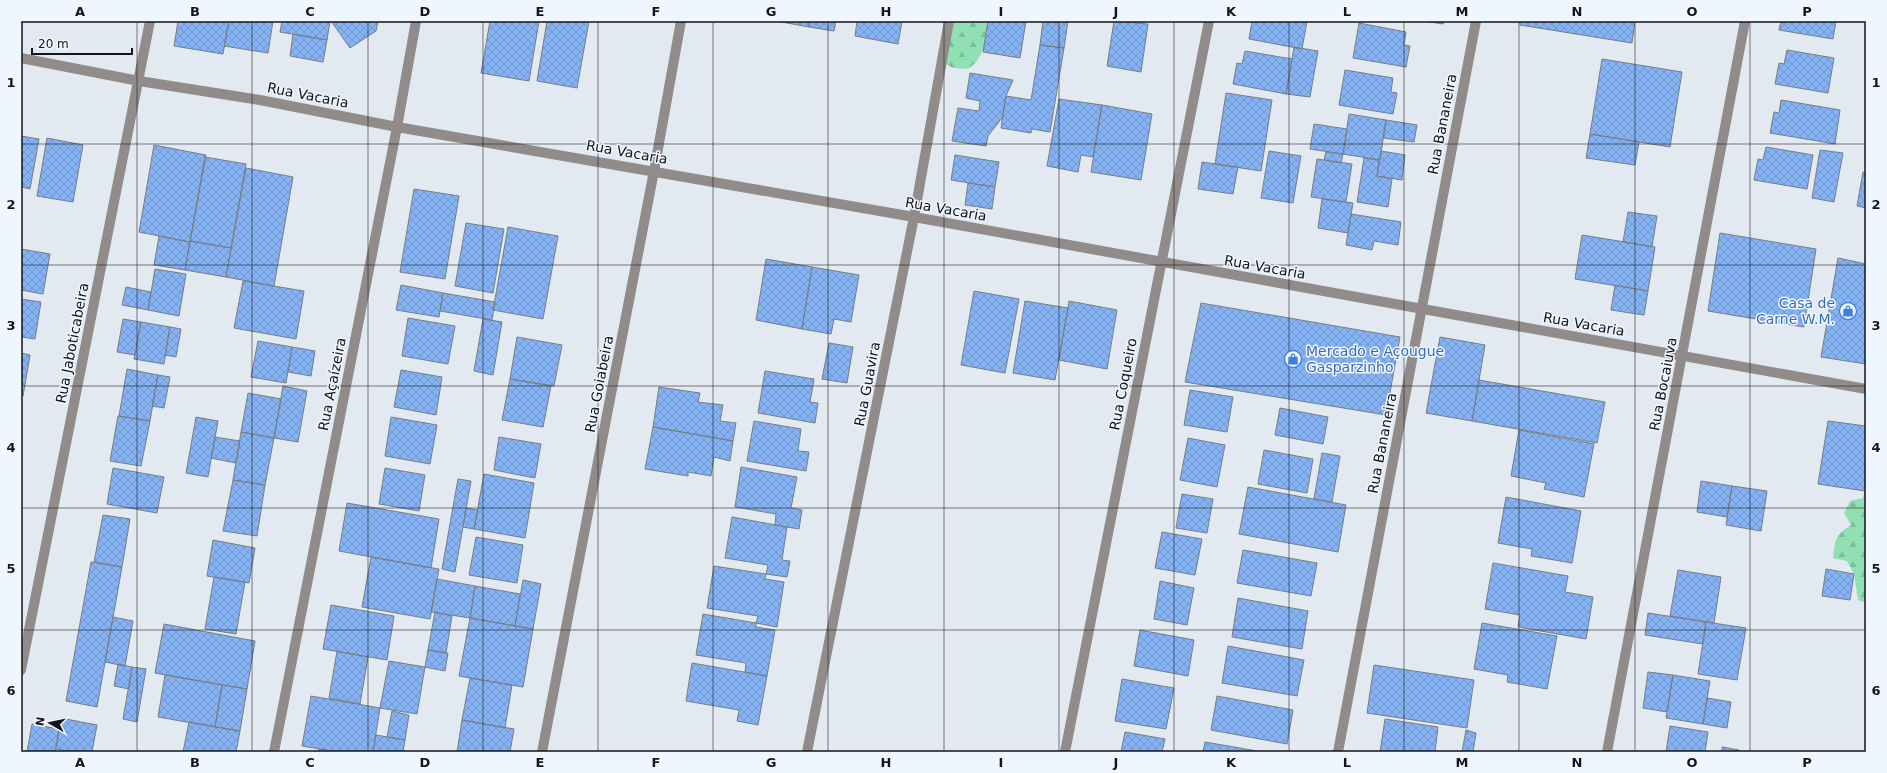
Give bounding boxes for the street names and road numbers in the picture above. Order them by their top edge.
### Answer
street label: Rua Bananeira [1424,72,1460,176]
street label: Rua Vacaria [266,79,350,111]
street label: Rua Vacaria [585,137,669,167]
street label: Rua Vacaria [904,194,988,224]
street label: Rua Vacaria [1223,252,1307,282]
street label: Rua Jaboticabeira [52,281,92,405]
street label: Rua Vacaria [1542,309,1626,339]
street label: Rua Goiabeira [582,334,616,434]
street label: Rua Açaízeira [315,336,349,432]
street label: Rua Bocaiuva [1646,336,1680,432]
street label: Rua Coqueiro [1106,337,1140,431]
street label: Rua Guavira [851,340,883,428]
street label: Rua Bananeira [1364,391,1400,495]

